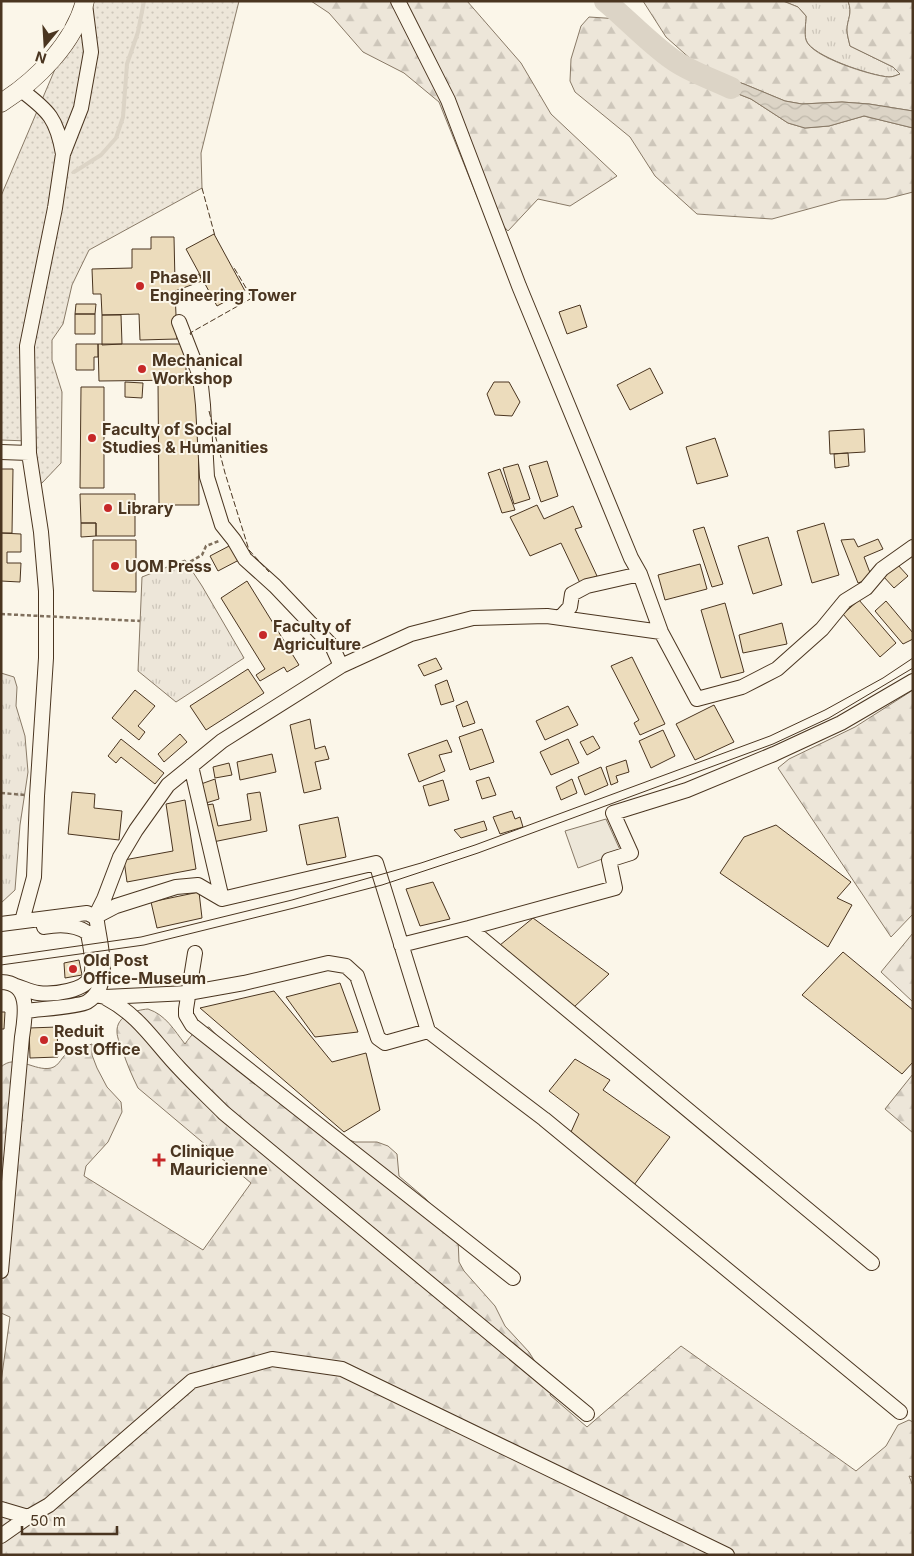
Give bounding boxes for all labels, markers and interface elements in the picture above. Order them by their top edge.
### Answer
north arrow [20,20,70,70]
text: N [33,48,49,68]
place label: Phase II Engineering Tower [150,267,297,305]
marker: Phase II Engineering Tower [134,280,146,292]
place label: Mechanical Workshop [152,350,243,388]
marker: Mechanical Workshop [136,363,148,375]
place label: Faculty of Social Studies & Humanities [102,419,268,457]
marker: Faculty of Social Studies & Humanities [86,432,98,444]
place label: Library [118,498,174,518]
marker: Library [102,502,114,514]
place label: UOM Press [125,556,212,576]
marker: UOM Press [109,560,121,572]
place label: Faculty of Agriculture [273,616,361,654]
marker: Faculty of Agriculture [257,629,269,641]
place label: Old Post Office-Museum [83,950,206,988]
marker: Old Post Office-Museum [67,963,79,975]
place label: Reduit Post Office [54,1021,140,1059]
marker: Reduit Post Office [38,1034,50,1046]
place label: Clinique Mauricienne [170,1141,268,1179]
marker: Clinique Mauricienne [152,1153,166,1167]
scale bar [22,1504,118,1536]
text: 50 m [30,1511,66,1530]

